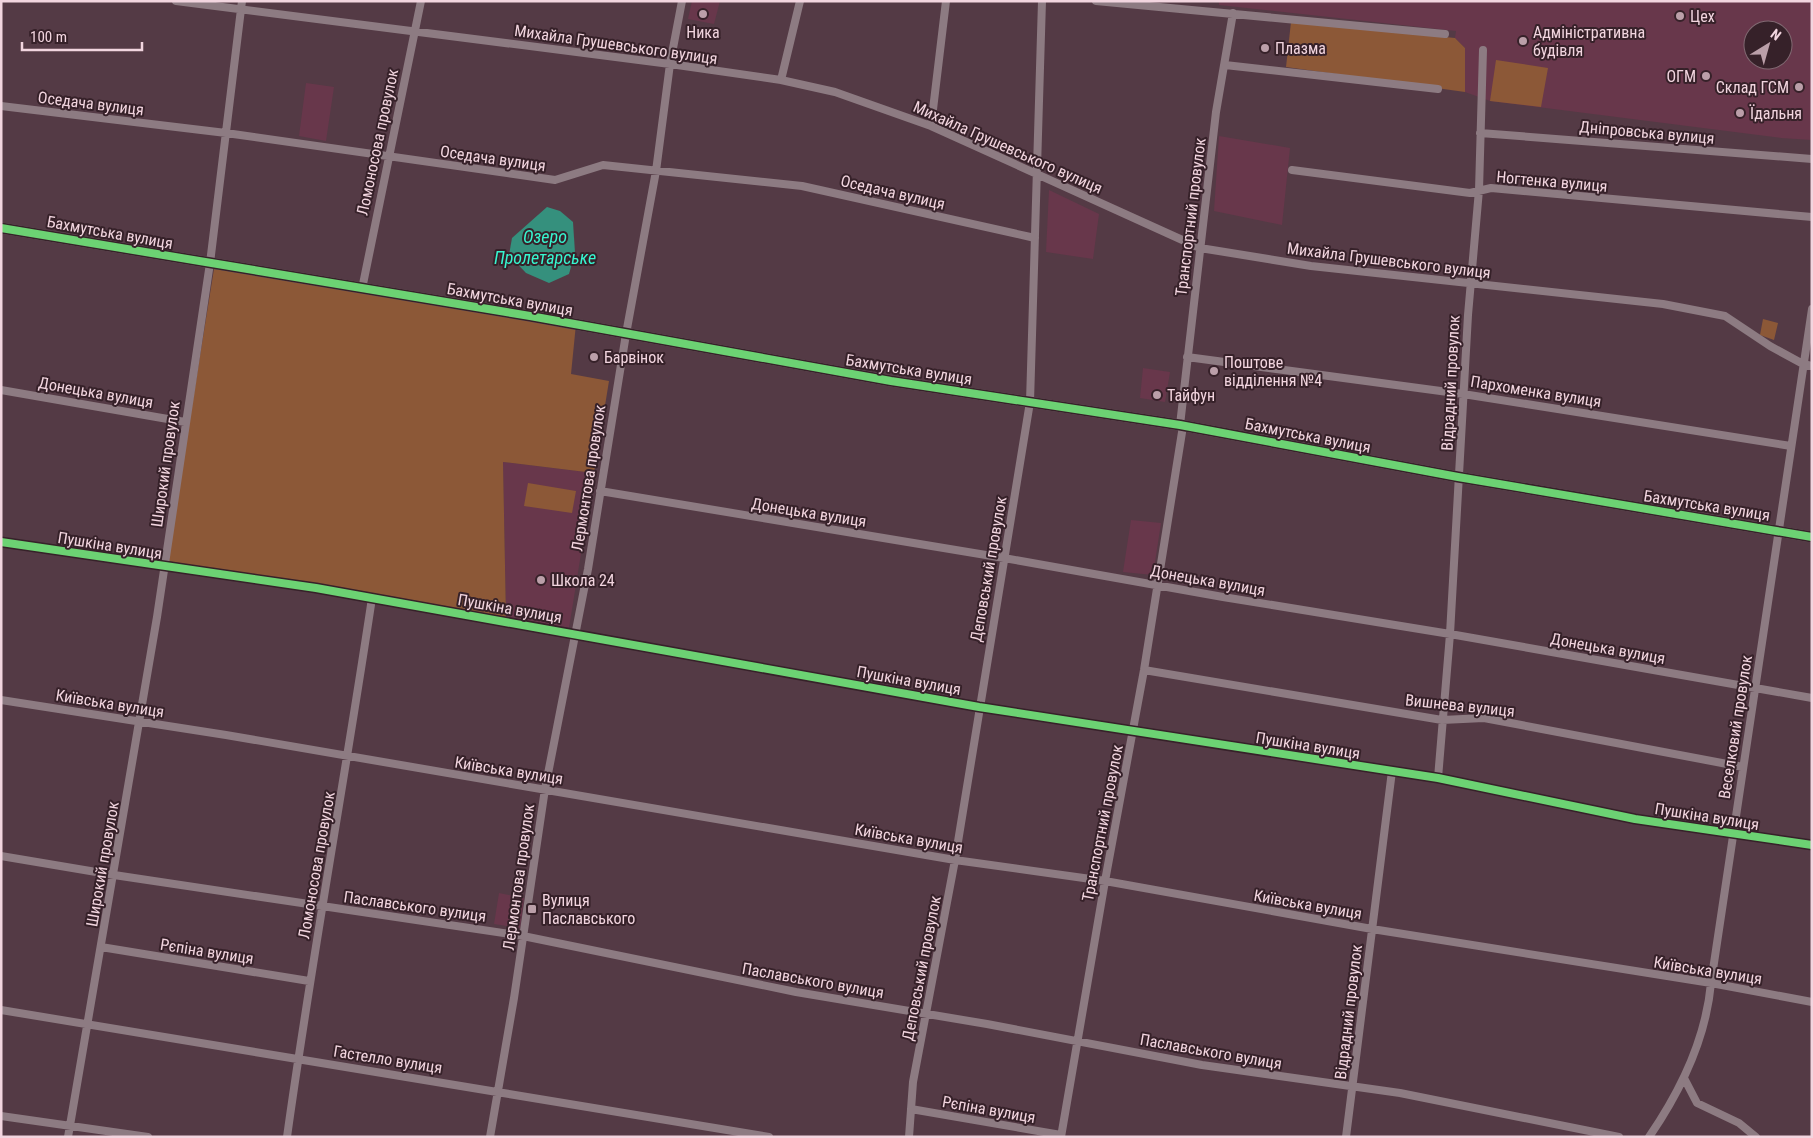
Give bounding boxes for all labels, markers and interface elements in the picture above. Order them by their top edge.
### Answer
place label: Цех [1690,7,1715,26]
marker: Ника [697,8,709,20]
marker: Цех [1674,10,1686,22]
scale bar [22,20,142,52]
north arrow [1743,20,1793,70]
street label: Михайла Грушевського вулиця [513,21,719,68]
place label: Ника [686,23,720,42]
place label: Адміністративна будівля [1533,23,1645,60]
text: N [1768,26,1784,44]
text: 100 m [30,28,67,46]
marker: Адміністративна будівля [1517,35,1529,47]
place label: Плазма [1275,39,1326,58]
marker: Плазма [1259,42,1271,54]
street label: Ломоносова провулок [353,67,402,217]
place label: ОГМ [1666,67,1696,86]
marker: ОГМ [1700,70,1712,82]
place label: Склад ГСМ [1716,78,1789,97]
marker: Склад ГСМ [1793,81,1805,93]
street label: Оседача вулиця [37,88,145,119]
street label: Михайла Грушевського вулиця [910,97,1105,198]
place label: Їдальня [1749,104,1802,123]
marker: Їдальня [1734,107,1746,119]
street label: Дніпровська вулиця [1579,117,1715,148]
street label: Транспортний провулок [1171,137,1210,297]
street label: Оседача вулиця [439,142,547,175]
street label: Ногтенка вулиця [1496,167,1608,196]
street label: Оседача вулиця [839,171,947,214]
street label: Бахмутська вулиця [45,212,174,253]
water label: Озеро Пролетарське [494,226,596,268]
street label: Михайла Грушевського вулиця [1286,239,1492,282]
street label: Бахмутська вулиця [445,279,574,320]
street label: Відрадний провулок [1437,315,1464,451]
place label: Барвінок [604,348,664,367]
street label: Бахмутська вулиця [844,350,973,389]
marker: Барвінок [588,351,600,363]
place label: Поштове відділення №4 [1224,353,1322,390]
marker: Поштове відділення №4 [1208,365,1220,377]
street label: Пархоменка вулиця [1469,372,1603,411]
street label: Донецька вулиця [37,373,155,412]
place label: Тайфун [1167,386,1215,405]
marker: Тайфун [1151,389,1163,401]
street label: Широкий провулок [147,400,184,528]
street label: Лермонтова провулок [568,403,609,553]
street label: Бахмутська вулиця [1243,414,1372,457]
street label: Бахмутська вулиця [1642,486,1771,525]
street label: Донецька вулиця [750,494,868,531]
street label: Деповський провулок [966,495,1011,643]
street label: Пушкіна вулиця [56,528,164,563]
street label: Донецька вулиця [1149,561,1267,600]
place label: Школа 24 [551,571,615,590]
marker: Школа 24 [535,574,547,586]
street label: Пушкіна вулиця [456,590,564,627]
street label: Донецька вулиця [1549,629,1667,668]
street label: Веселковий провулок [1715,654,1756,800]
street label: Пушкіна вулиця [855,662,963,699]
street label: Київська вулиця [54,686,166,721]
street label: Вишнева вулиця [1404,690,1516,721]
street label: Пушкіна вулиця [1254,728,1362,763]
street label: Транспортний провулок [1078,743,1127,903]
street label: Київська вулиця [453,753,565,788]
street label: Ломоносова провулок [294,790,339,940]
street label: Пушкіна вулиця [1653,799,1761,834]
street label: Широкий провулок [82,800,123,928]
street label: Лермонтова провулок [499,802,538,952]
street label: Київська вулиця [853,820,965,857]
street label: Київська вулиця [1252,886,1364,923]
street label: Паславського вулиця [342,887,487,926]
place label: Вулиця Паславського [542,891,635,928]
street label: Деповський провулок [898,894,945,1042]
marker: Вулиця Паславського [526,903,538,915]
street label: Рєпіна вулиця [159,935,255,968]
street label: Відрадний провулок [1331,943,1366,1080]
street label: Київська вулиця [1652,953,1764,988]
street label: Паславського вулиця [740,959,885,1002]
street label: Паславського вулиця [1138,1030,1283,1073]
street label: Гастелло вулиця [332,1042,444,1077]
street label: Рєпіна вулиця [941,1092,1037,1127]

